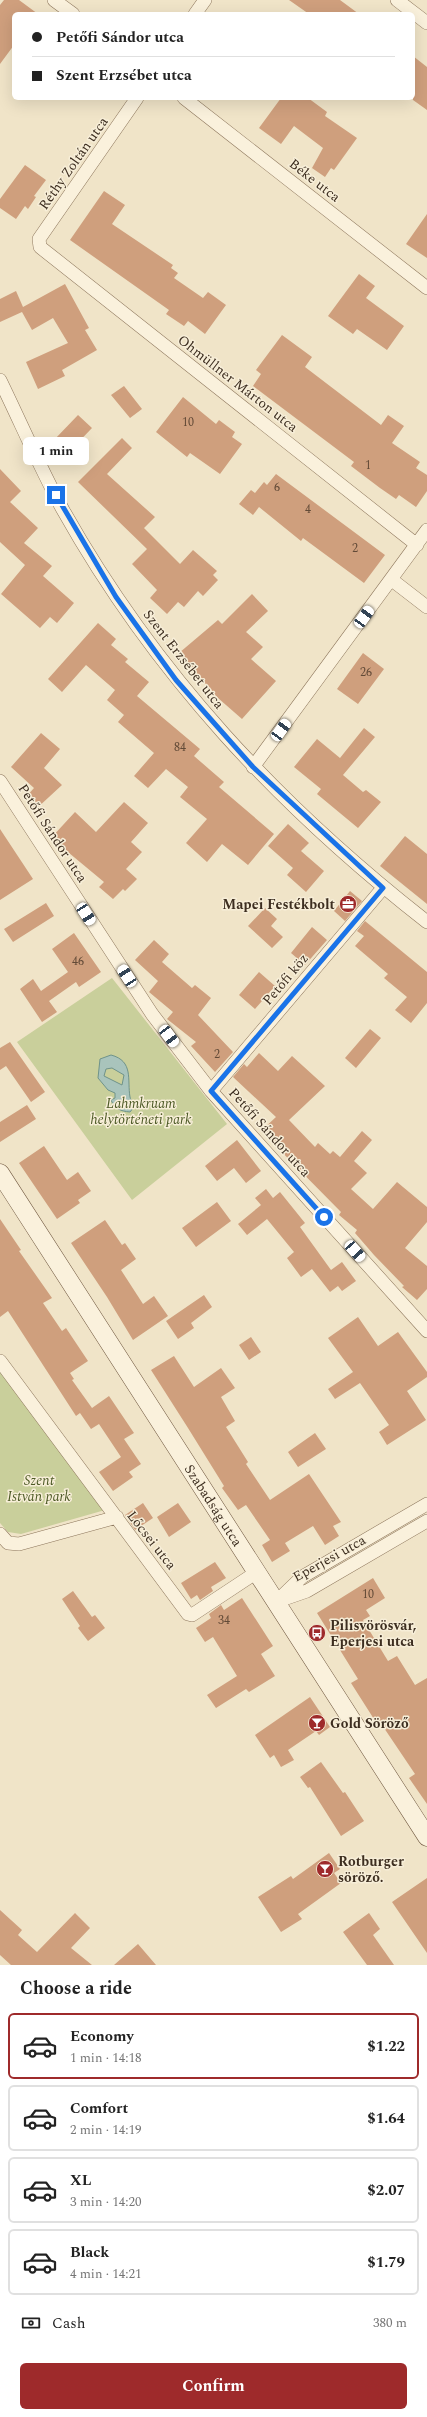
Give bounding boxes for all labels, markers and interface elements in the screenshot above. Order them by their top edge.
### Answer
text: Petőfi Sándor utca [56,26,184,49]
text: Szent Erzsébet utca [56,64,192,87]
street label: Réthy Zoltán utca [33,112,113,214]
street label: Béke utca [284,154,345,207]
street label: Ohmüllner Márton utca [173,330,303,437]
house number: 10 [182,413,194,432]
callout: 1 min [23,437,89,465]
text: 1 min [39,441,73,461]
house number: 1 [365,456,371,475]
house number: 6 [274,478,280,497]
route end [47,486,65,504]
house number: 4 [305,500,311,519]
house number: 2 [352,539,358,558]
car [352,604,376,630]
street label: Szent Erzsébet utca [138,605,229,714]
house number: 26 [360,663,372,682]
car [269,717,293,743]
house number: 84 [174,738,186,757]
street label: Petőfi Sándor utca [13,780,93,887]
place label: Mapei Festékbolt [222,894,336,915]
office icon: Mapei Festékbolt [338,894,358,914]
car [74,901,98,927]
street label: Petőfi köz [257,949,313,1010]
house number: 46 [72,952,84,971]
car [115,963,139,989]
car [157,1023,181,1049]
house number: 2 [214,1045,220,1064]
street label: Petőfi Sándor utca [224,1083,316,1182]
park label: Lahmkruam helytörténeti park [91,1093,192,1130]
route start [315,1208,333,1226]
car [343,1238,367,1264]
street label: Szabadság utca [179,1460,248,1551]
park label: Szent István park [7,1470,71,1507]
street label: Lőcsei utca [122,1506,182,1575]
street label: Eperjesi utca [289,1530,370,1587]
house number: 10 [362,1585,374,1604]
house number: 34 [218,1611,230,1630]
place label: Pilisvörösvár, Eperjesi utca [330,1615,417,1652]
bus stop icon: Pilisvörösvár, Eperjesi utca [307,1623,327,1643]
bar icon: Gold Söröző [307,1713,327,1733]
place label: Gold Söröző [330,1713,409,1734]
place label: Rotburger söröző. [338,1851,404,1888]
bar icon: Rotburger söröző. [315,1859,335,1879]
text: Choose a ride [20,1975,132,2002]
text: Economy [70,2025,134,2048]
icon: car [22,2028,58,2064]
text: $1.22 [367,2035,405,2058]
text: 1 min · 14:18 [70,2048,142,2068]
text: Comfort [70,2097,128,2120]
icon: car [22,2100,58,2136]
text: $1.64 [367,2107,405,2130]
text: 2 min · 14:19 [70,2120,142,2140]
text: XL [70,2169,91,2192]
icon: car [22,2172,58,2208]
text: $2.07 [367,2179,405,2202]
text: 3 min · 14:20 [70,2192,142,2212]
text: Black [70,2241,109,2264]
icon: car [22,2244,58,2280]
text: $1.79 [367,2251,405,2274]
text: 4 min · 14:21 [70,2264,142,2284]
icon: cash [20,2312,42,2334]
text: Cash [52,2312,85,2335]
text: 380 m [373,2313,407,2333]
button: Confirm [20,2363,407,2409]

